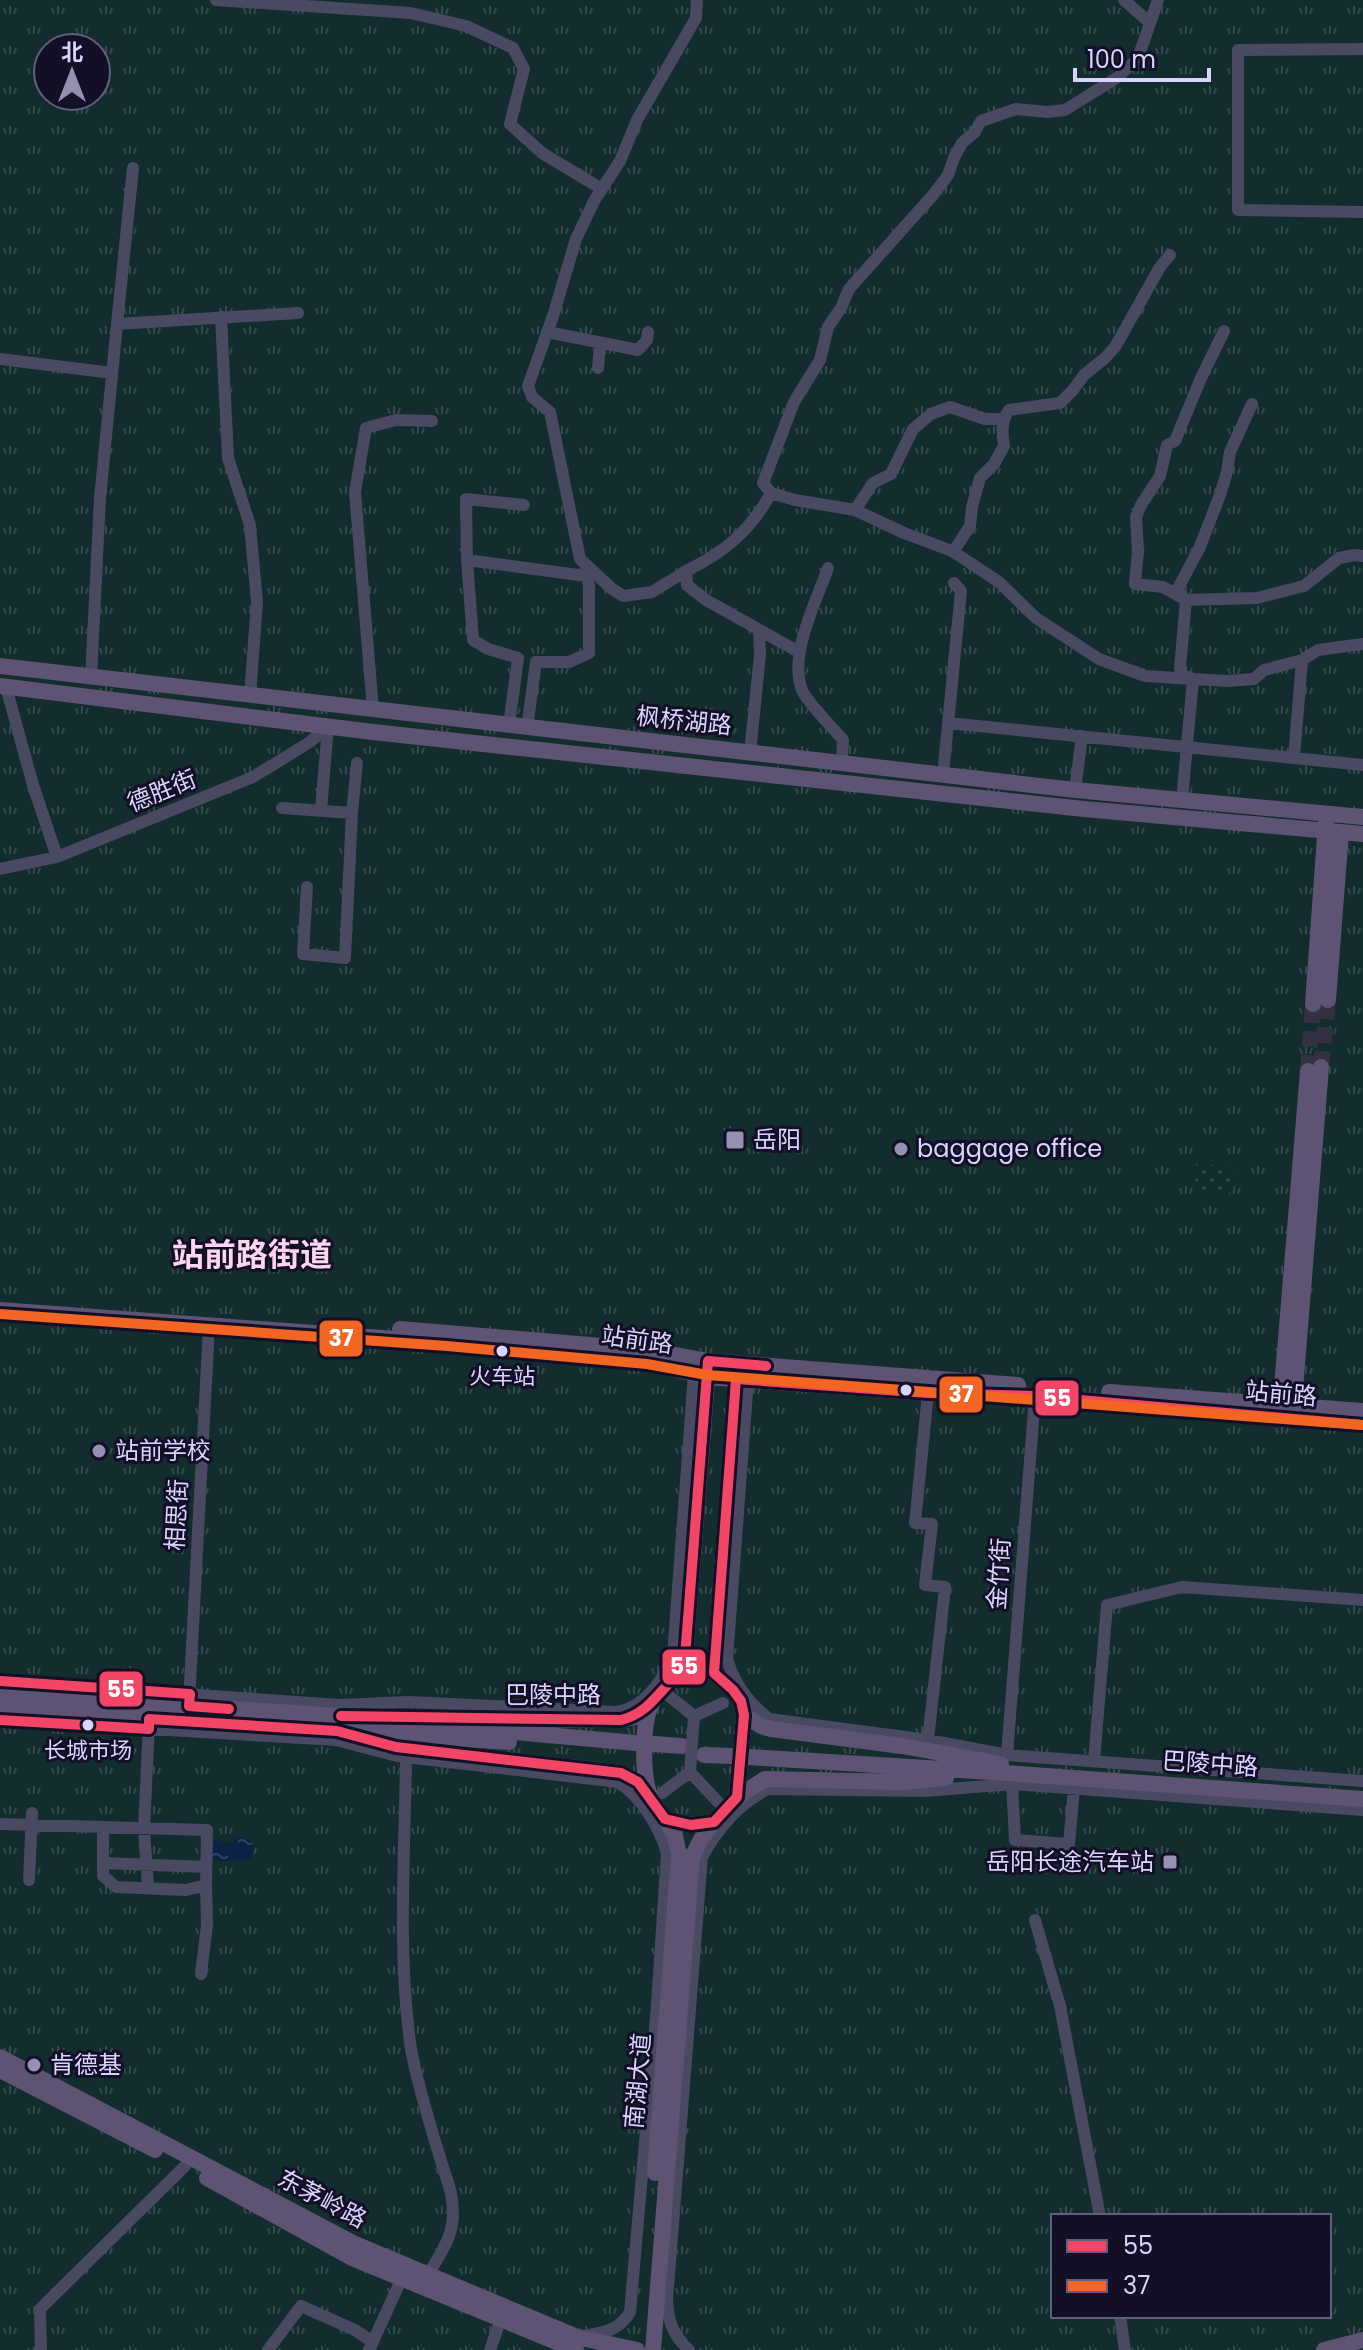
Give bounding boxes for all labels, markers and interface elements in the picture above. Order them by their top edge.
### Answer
north arrow [32,32,112,112]
scale bar [1075,32,1209,82]
text: 北 [61,37,83,68]
text: 100 m [1087,43,1156,76]
street label: 枫桥湖路 [635,699,734,742]
street label: 德胜街 [122,762,201,819]
place label: 岳阳 [753,1123,801,1156]
marker: 岳阳 [724,1129,746,1151]
place label: baggage office [917,1132,1102,1165]
marker: baggage office [892,1140,910,1158]
district label: 站前路街道 [172,1232,332,1277]
street label: 站前路 [599,1318,675,1361]
line badge: 37 [318,1319,364,1358]
text: 37 [328,1323,354,1354]
marker: 火车站 [494,1343,510,1359]
place label: 火车站 [469,1361,535,1392]
street label: 站前路 [1244,1374,1318,1413]
line badge: 37 [938,1375,984,1414]
text: 37 [948,1379,974,1410]
line badge: 55 [1034,1379,1080,1417]
unlabelled marker [898,1382,914,1398]
text: 55 [1043,1383,1071,1414]
place label: 站前学校 [115,1434,211,1467]
marker: 站前学校 [90,1442,108,1460]
street label: 相思街 [158,1478,195,1552]
street label: 金竹街 [980,1537,1017,1611]
line badge: 55 [661,1648,707,1686]
text: 55 [670,1651,698,1682]
line badge: 55 [98,1670,144,1708]
text: 55 [107,1674,135,1705]
street label: 巴陵中路 [505,1678,601,1711]
marker: 长城市场 [80,1717,96,1733]
place label: 长城市场 [44,1735,132,1766]
street label: 巴陵中路 [1161,1744,1259,1783]
place label: 岳阳长途汽车站 [986,1845,1154,1878]
marker: 岳阳长途汽车站 [1161,1853,1179,1871]
street label: 南湖大道 [617,2032,658,2130]
place label: 肯德基 [50,2048,122,2081]
marker: 肯德基 [25,2056,43,2074]
street label: 东茅岭路 [272,2161,372,2236]
legend [1051,2214,1331,2318]
text: 55 [1123,2229,1153,2262]
text: 37 [1123,2269,1150,2302]

